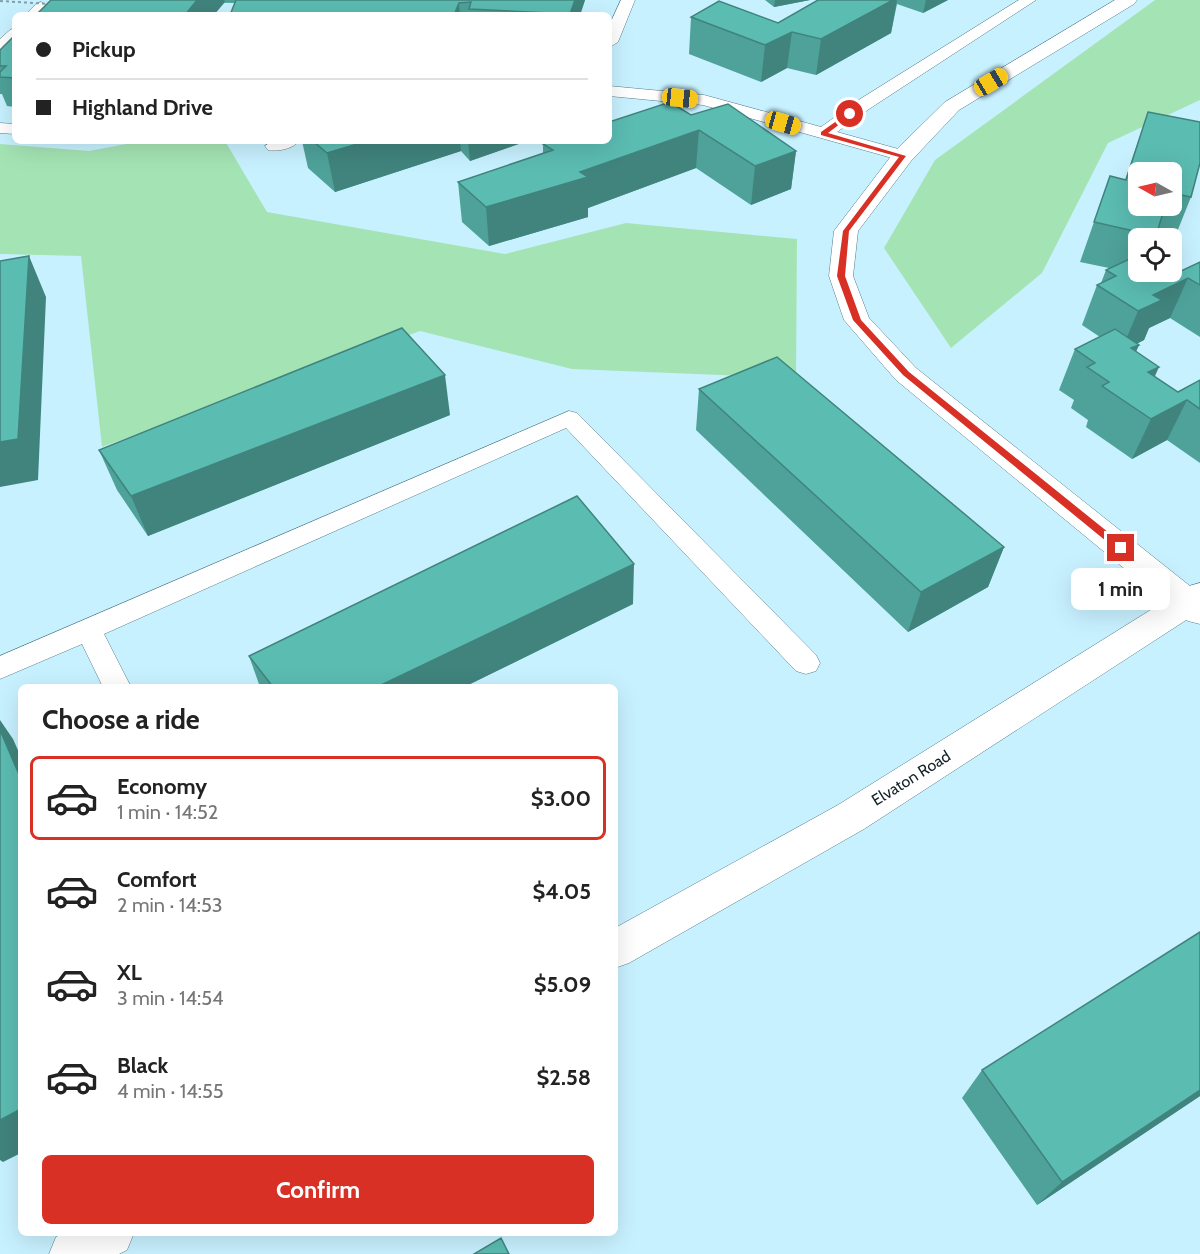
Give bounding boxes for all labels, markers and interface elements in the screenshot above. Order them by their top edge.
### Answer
text: Pickup [72,36,136,63]
car [971,65,1011,99]
car [661,87,699,109]
text: Highland Drive [72,94,213,121]
route start [836,100,863,127]
car [763,109,803,137]
north arrow [1128,162,1182,216]
map controls [1128,162,1182,282]
button: locate [1128,228,1182,282]
route end [1107,534,1134,561]
callout: 1 min [1072,569,1170,611]
text: 1 min [1098,577,1143,601]
text: Choose a ride [42,703,200,736]
street label: Elvaton Road [868,746,954,810]
icon: car [45,771,99,825]
text: Economy [117,773,207,800]
text: $3.00 [531,785,591,812]
text: 1 min · 14:52 [117,800,218,824]
icon: car [45,864,99,918]
text: Comfort [117,866,196,893]
text: $4.05 [533,878,591,905]
text: 2 min · 14:53 [117,893,223,917]
icon: car [45,957,99,1011]
text: XL [117,959,142,986]
text: $5.09 [534,971,591,998]
text: 3 min · 14:54 [117,986,224,1010]
icon: car [45,1050,99,1104]
text: Black [117,1052,168,1079]
text: $2.58 [537,1064,591,1091]
text: 4 min · 14:55 [117,1079,224,1103]
button: Confirm [42,1155,594,1224]

